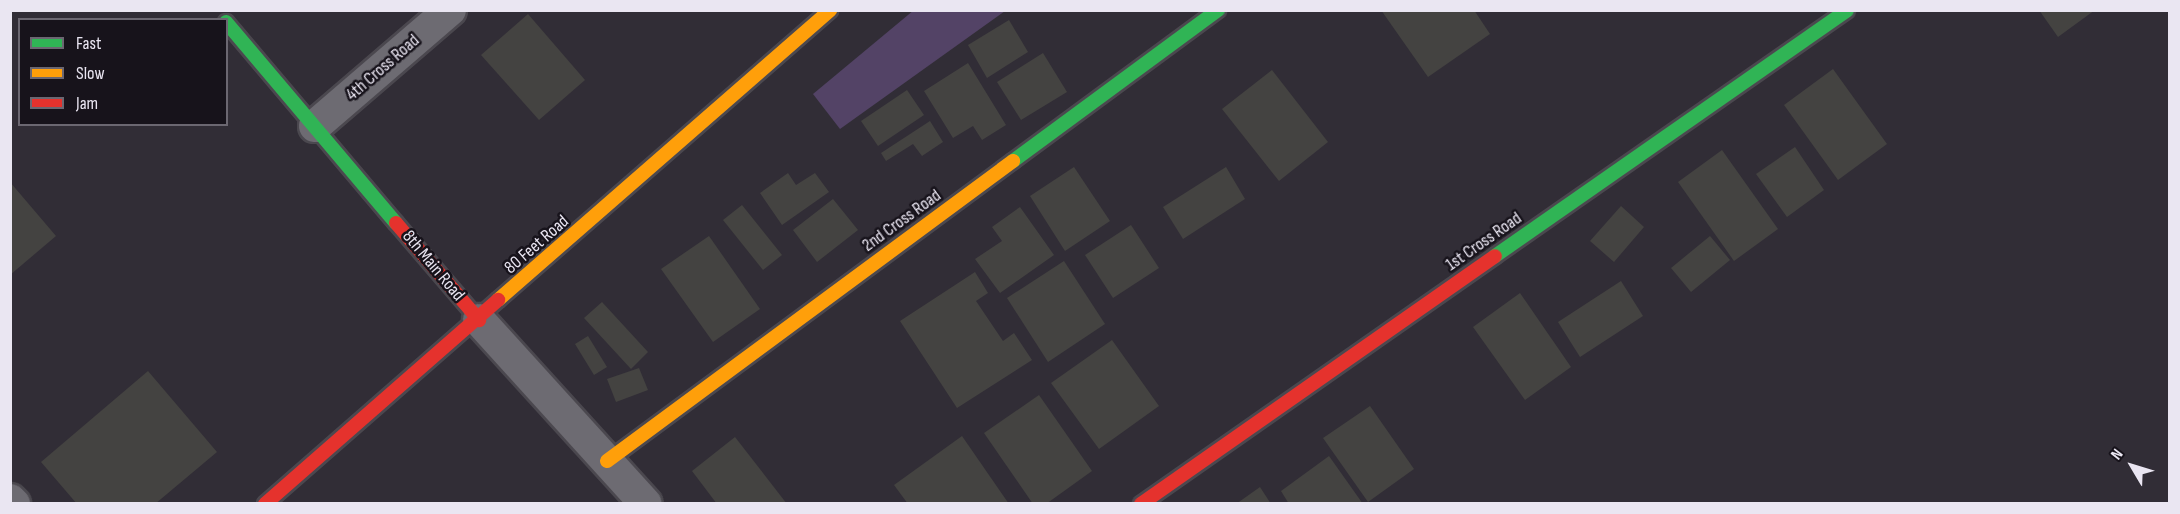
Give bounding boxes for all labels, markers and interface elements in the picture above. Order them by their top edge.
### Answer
legend [18,18,228,126]
street label: 4th Cross Road [342,30,424,106]
text: Fast [76,33,101,54]
text: Slow [76,63,105,84]
text: Jam [76,93,98,114]
street label: 2nd Cross Road [858,185,946,257]
street label: 1st Cross Road [1442,208,1526,276]
street label: 80 Feet Road [500,211,574,279]
street label: 8th Main Road [397,226,469,306]
north arrow [2102,436,2162,496]
text: N [2107,445,2128,464]

